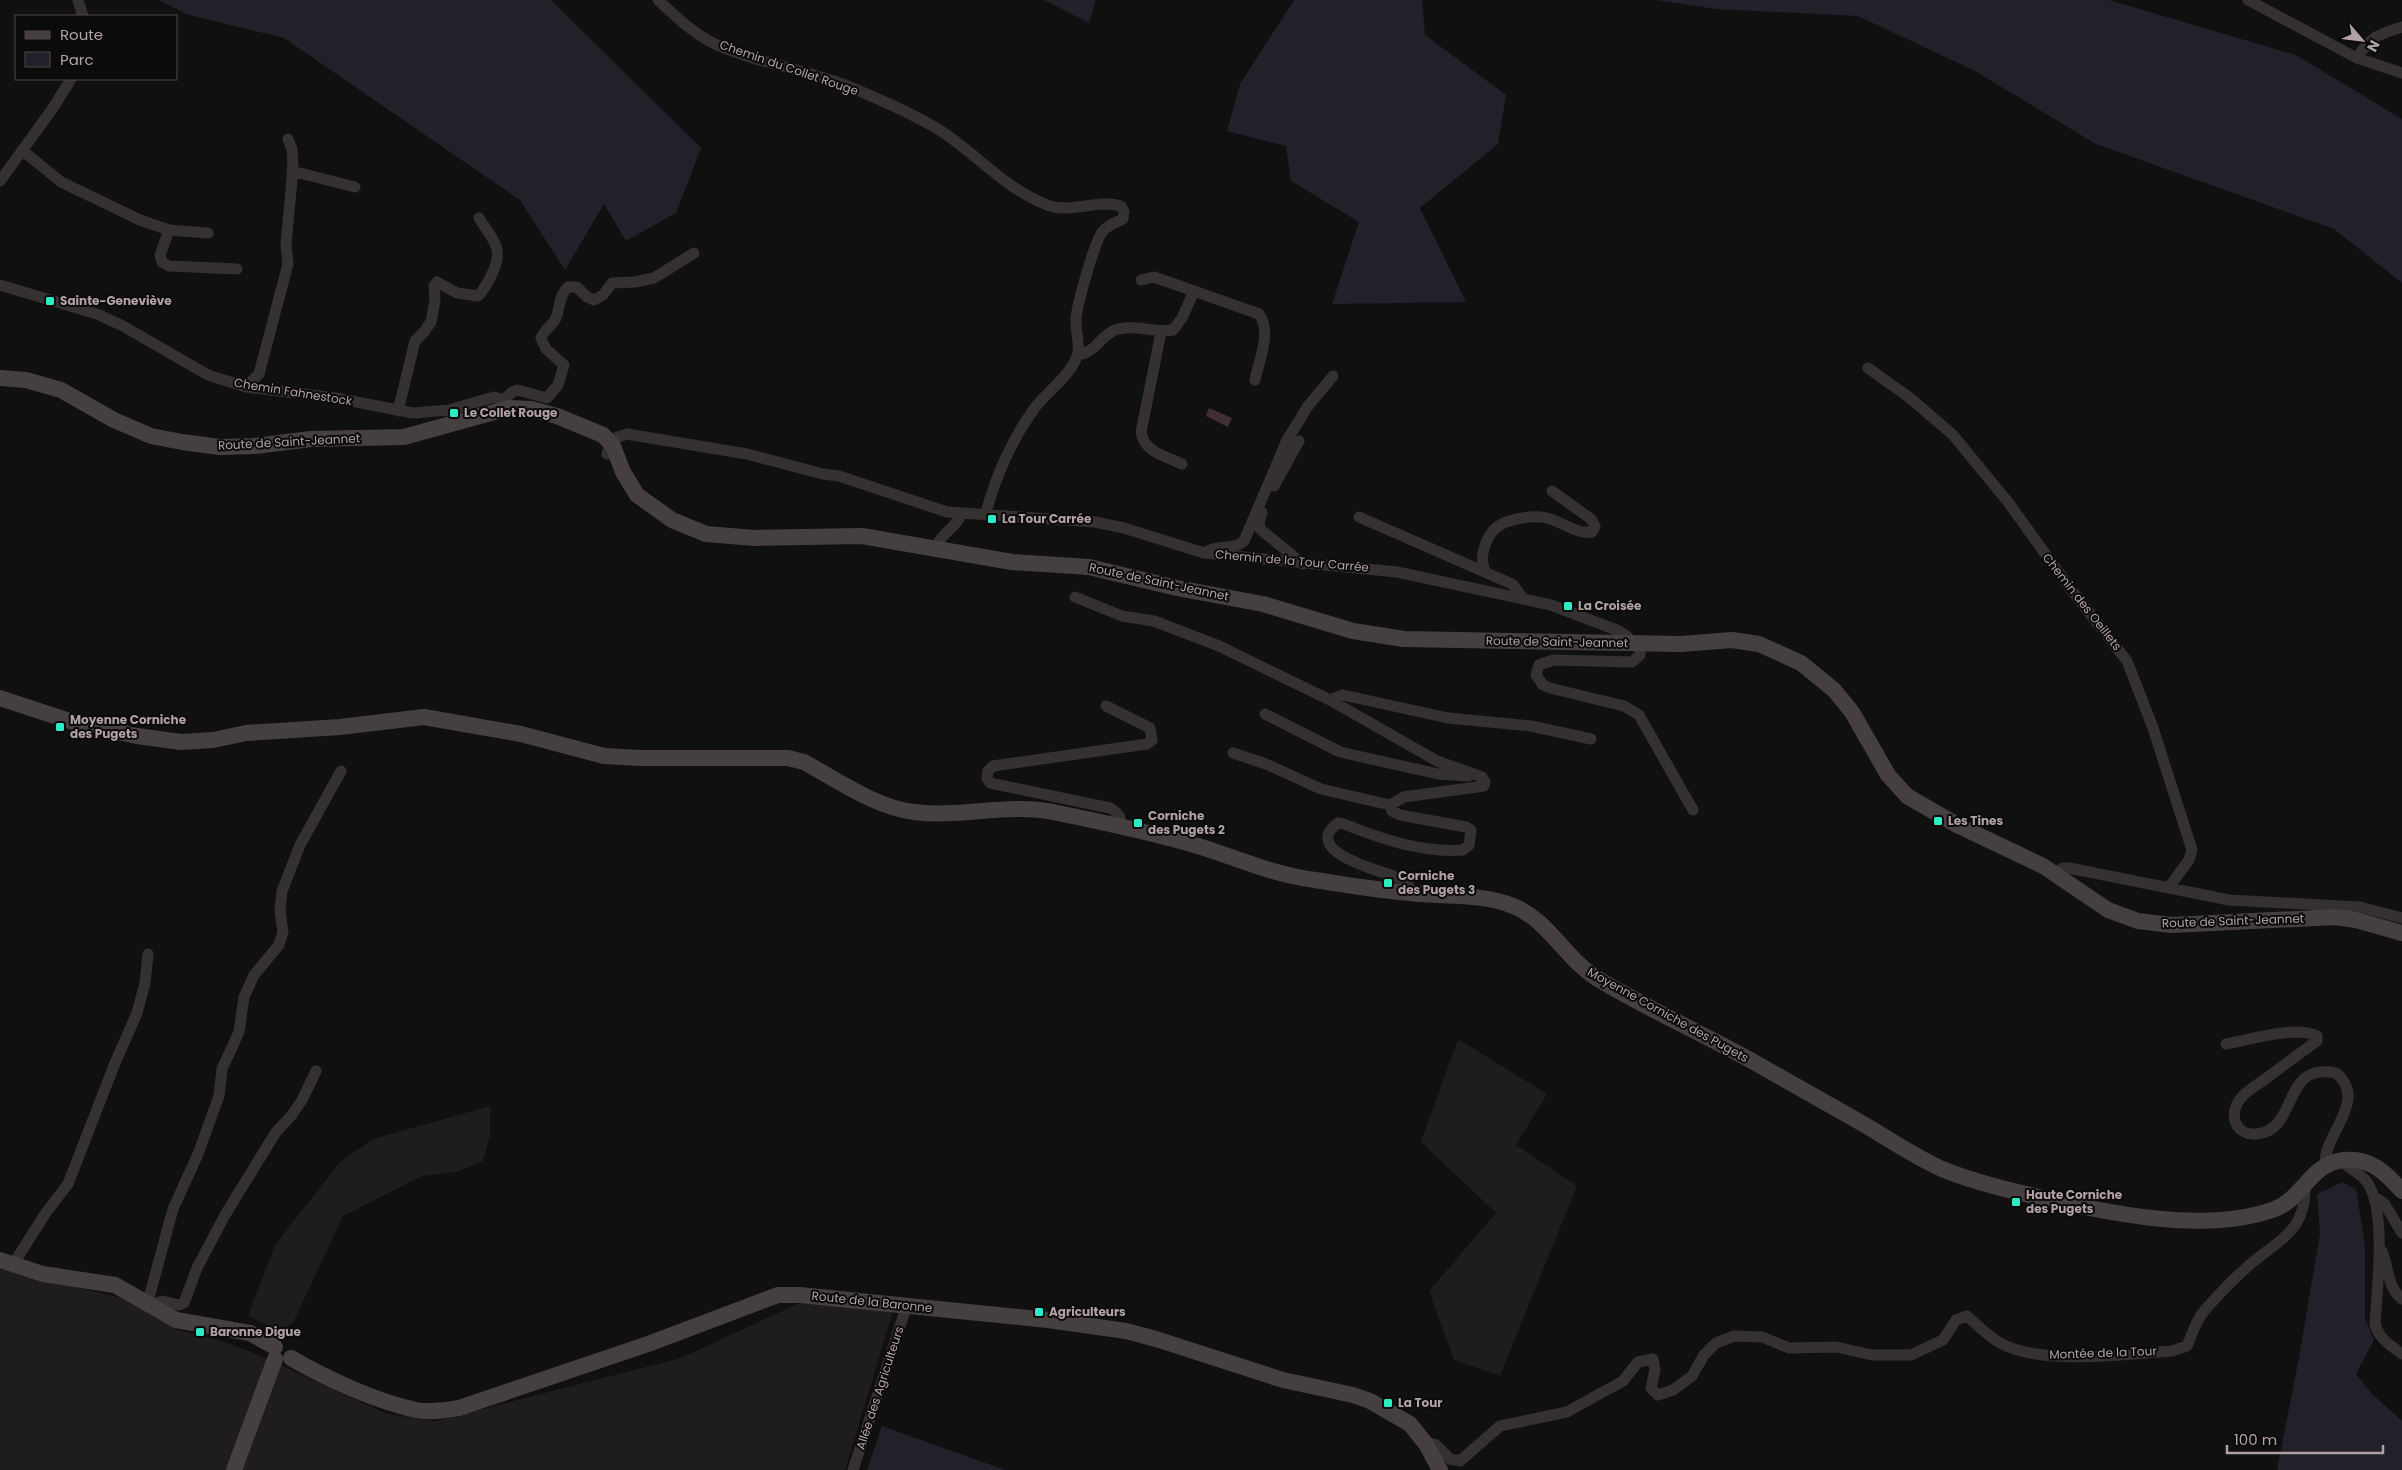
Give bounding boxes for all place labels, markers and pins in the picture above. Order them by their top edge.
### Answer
place label: Sainte-Geneviève [60,292,172,309]
marker: Sainte-Geneviève [44,295,56,307]
place label: Le Collet Rouge [464,404,558,421]
marker: Le Collet Rouge [448,407,460,419]
place label: La Tour Carrée [1002,510,1092,527]
marker: La Tour Carrée [986,513,998,525]
place label: La Croisée [1578,597,1642,614]
marker: La Croisée [1562,600,1574,612]
place label: Moyenne Corniche des Pugets [70,711,187,742]
marker: Moyenne Corniche des Pugets [54,721,66,733]
place label: Corniche des Pugets 2 [1148,807,1225,838]
place label: Les Tines [1948,812,2003,829]
marker: Les Tines [1932,815,1944,827]
marker: Corniche des Pugets 2 [1132,817,1144,829]
place label: Corniche des Pugets 3 [1398,867,1475,898]
marker: Corniche des Pugets 3 [1382,877,1394,889]
place label: Haute Corniche des Pugets [2026,1186,2123,1217]
marker: Haute Corniche des Pugets [2010,1196,2022,1208]
place label: Agriculteurs [1049,1303,1126,1320]
marker: Agriculteurs [1033,1306,1045,1318]
place label: Baronne Digue [210,1323,301,1340]
marker: Baronne Digue [194,1326,206,1338]
place label: La Tour [1398,1394,1442,1411]
marker: La Tour [1382,1397,1394,1409]

